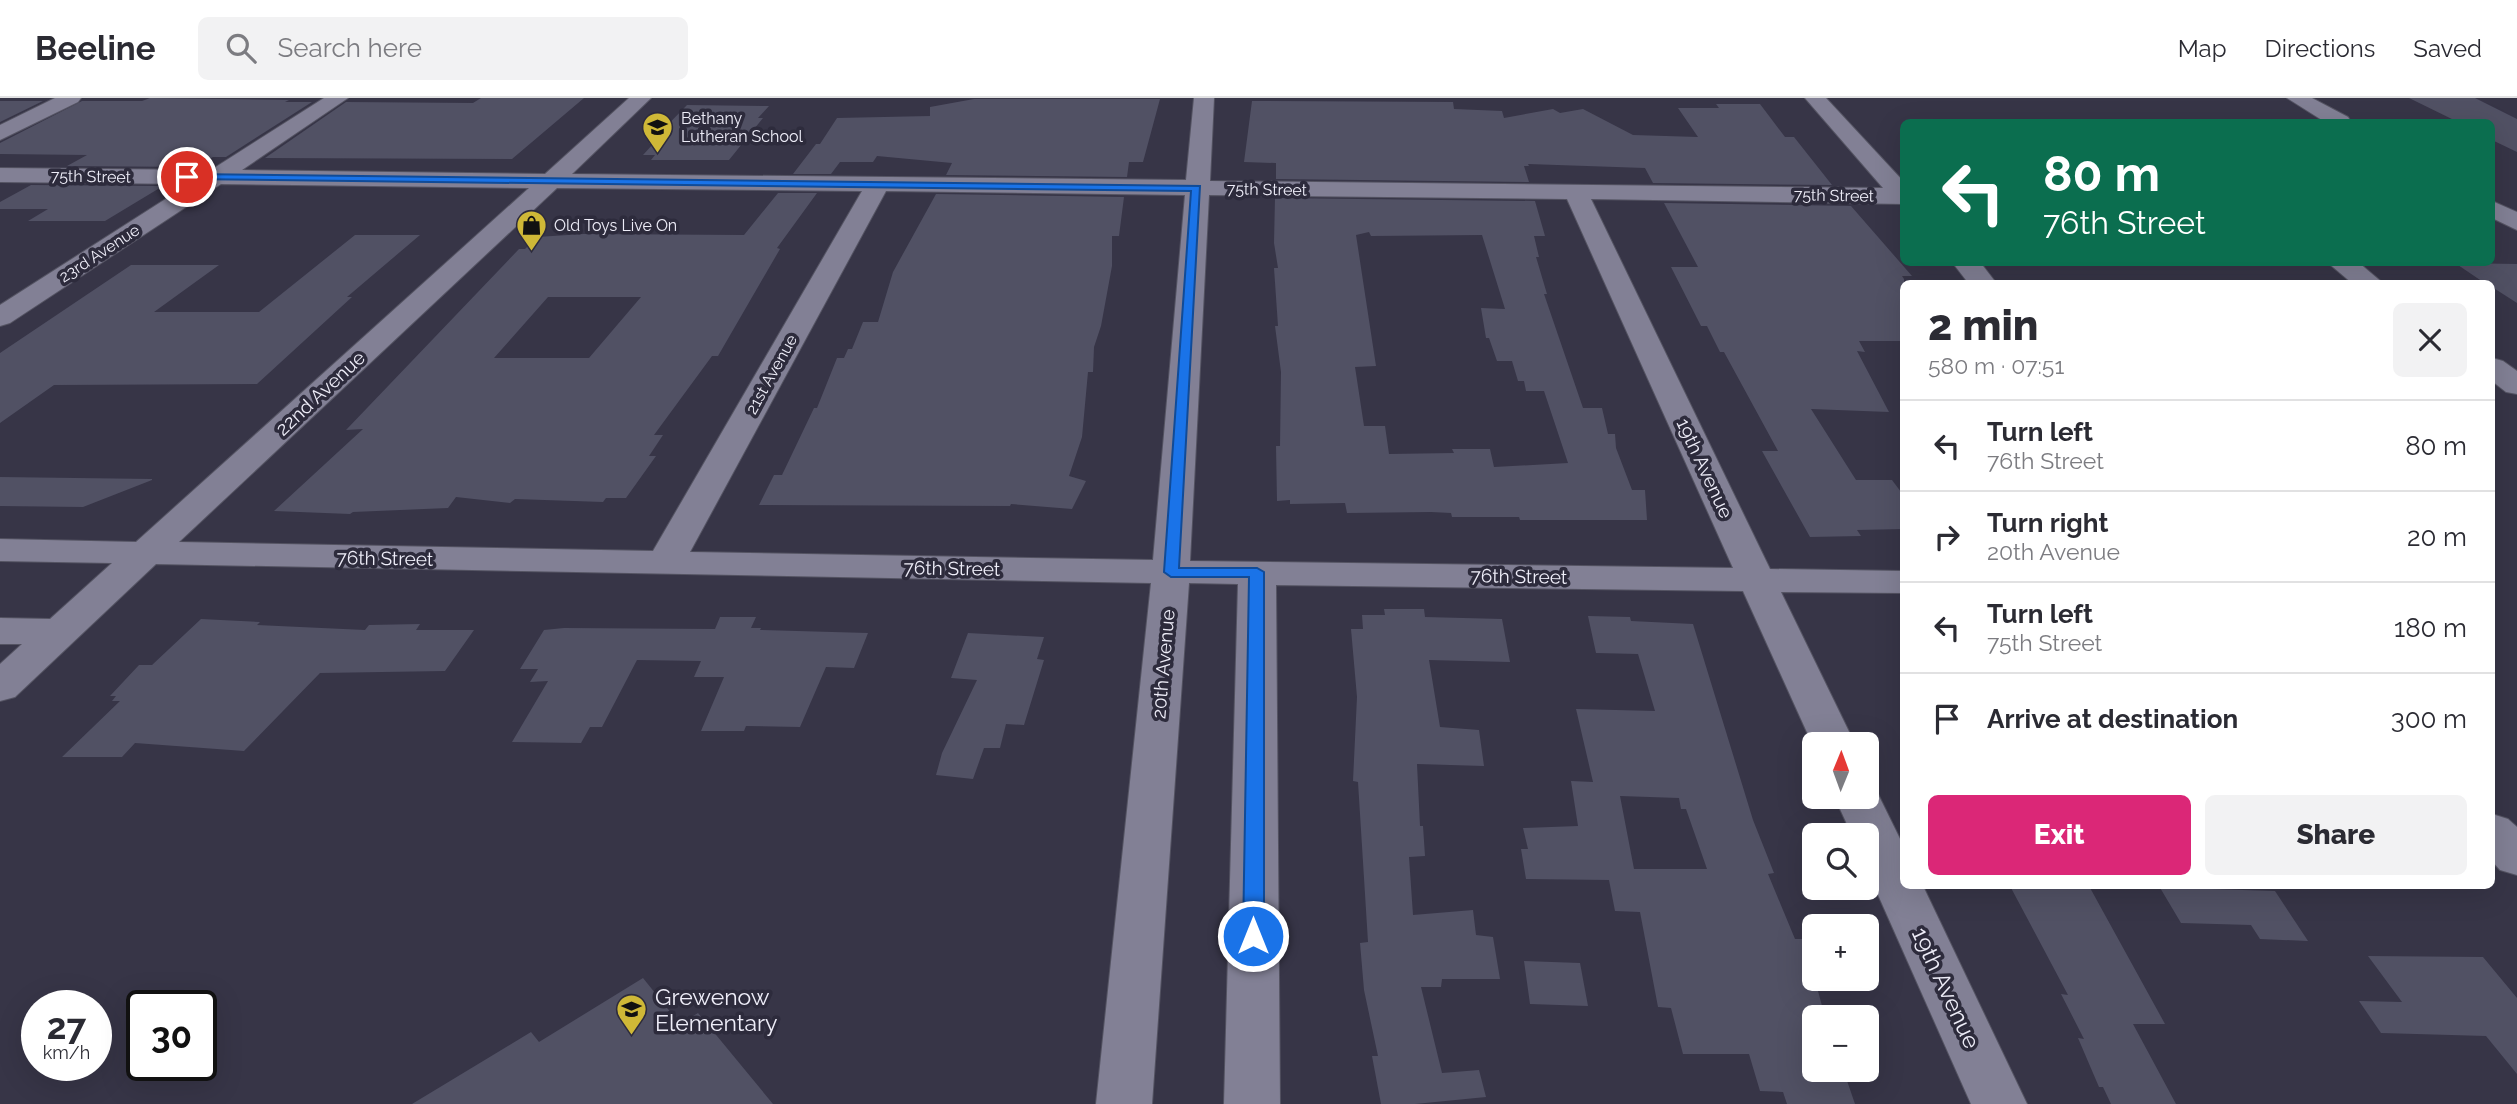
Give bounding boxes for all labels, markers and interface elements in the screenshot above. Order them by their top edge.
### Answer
search box [198,17,688,80]
text: Beeline [35,29,156,68]
icon: search [222,29,260,67]
text: Search here [278,33,422,63]
text: Map [2178,34,2227,63]
text: Directions [2265,34,2375,63]
text: Saved [2413,34,2482,63]
place label: Bethany Lutheran School [681,109,803,146]
school or university icon: Bethany Lutheran School [641,110,675,154]
text: 80 m [2043,145,2160,202]
pin [157,147,217,207]
icon: left [1928,147,2019,238]
icon: arrive [168,158,206,196]
street label: 75th Street [51,166,132,187]
street label: 75th Street [1227,179,1308,200]
street label: 75th Street [1794,185,1875,206]
text: 76th Street [2043,204,2206,241]
shop icon: Old Toys Live On [514,208,548,252]
place label: Old Toys Live On [554,216,677,235]
street label: 23rd Avenue [56,220,143,286]
text: 2 min [1928,301,2038,350]
button: close [2393,303,2467,377]
street label: 21st Avenue [742,331,801,417]
street label: 22nd Avenue [271,346,369,440]
text: 580 m · 07:51 [1928,352,2064,379]
street label: 19th Avenue [1672,415,1738,521]
text: Turn left [1987,417,2093,447]
icon: left [1928,427,1966,465]
text: 80 m [2405,431,2467,461]
text: 76th Street [1987,447,2104,474]
text: Turn right [1987,508,2108,538]
icon: right [1928,518,1966,556]
text: 20 m [2407,522,2467,552]
text: 20th Avenue [1987,538,2120,565]
street label: 76th Street [337,546,434,570]
street label: 76th Street [904,556,1001,580]
street label: 76th Street [1471,564,1568,588]
text: Turn left [1987,599,2093,629]
street label: 20th Avenue [1147,608,1179,720]
icon: left [1928,609,1966,647]
text: 180 m [2394,613,2467,643]
text: 75th Street [1987,629,2102,656]
icon: arrive [1928,700,1966,738]
text: Arrive at destination [1987,704,2238,734]
text: 300 m [2391,704,2467,734]
north arrow [1802,732,1880,808]
map controls [1802,732,1879,1082]
button: Exit [1928,795,2191,875]
button: Share [2205,795,2467,875]
button: search [1802,823,1879,900]
position arrow [1216,899,1290,973]
button: + [1802,914,1879,991]
street label: 19th Avenue [1907,923,1986,1053]
place label: Grewenow Elementary [655,983,777,1036]
speed limit sign: 30 [126,990,217,1081]
school or university icon: Grewenow Elementary [615,993,649,1037]
button: − [1802,1005,1879,1082]
text: 27 [47,1006,86,1047]
text: km/h [43,1042,90,1063]

